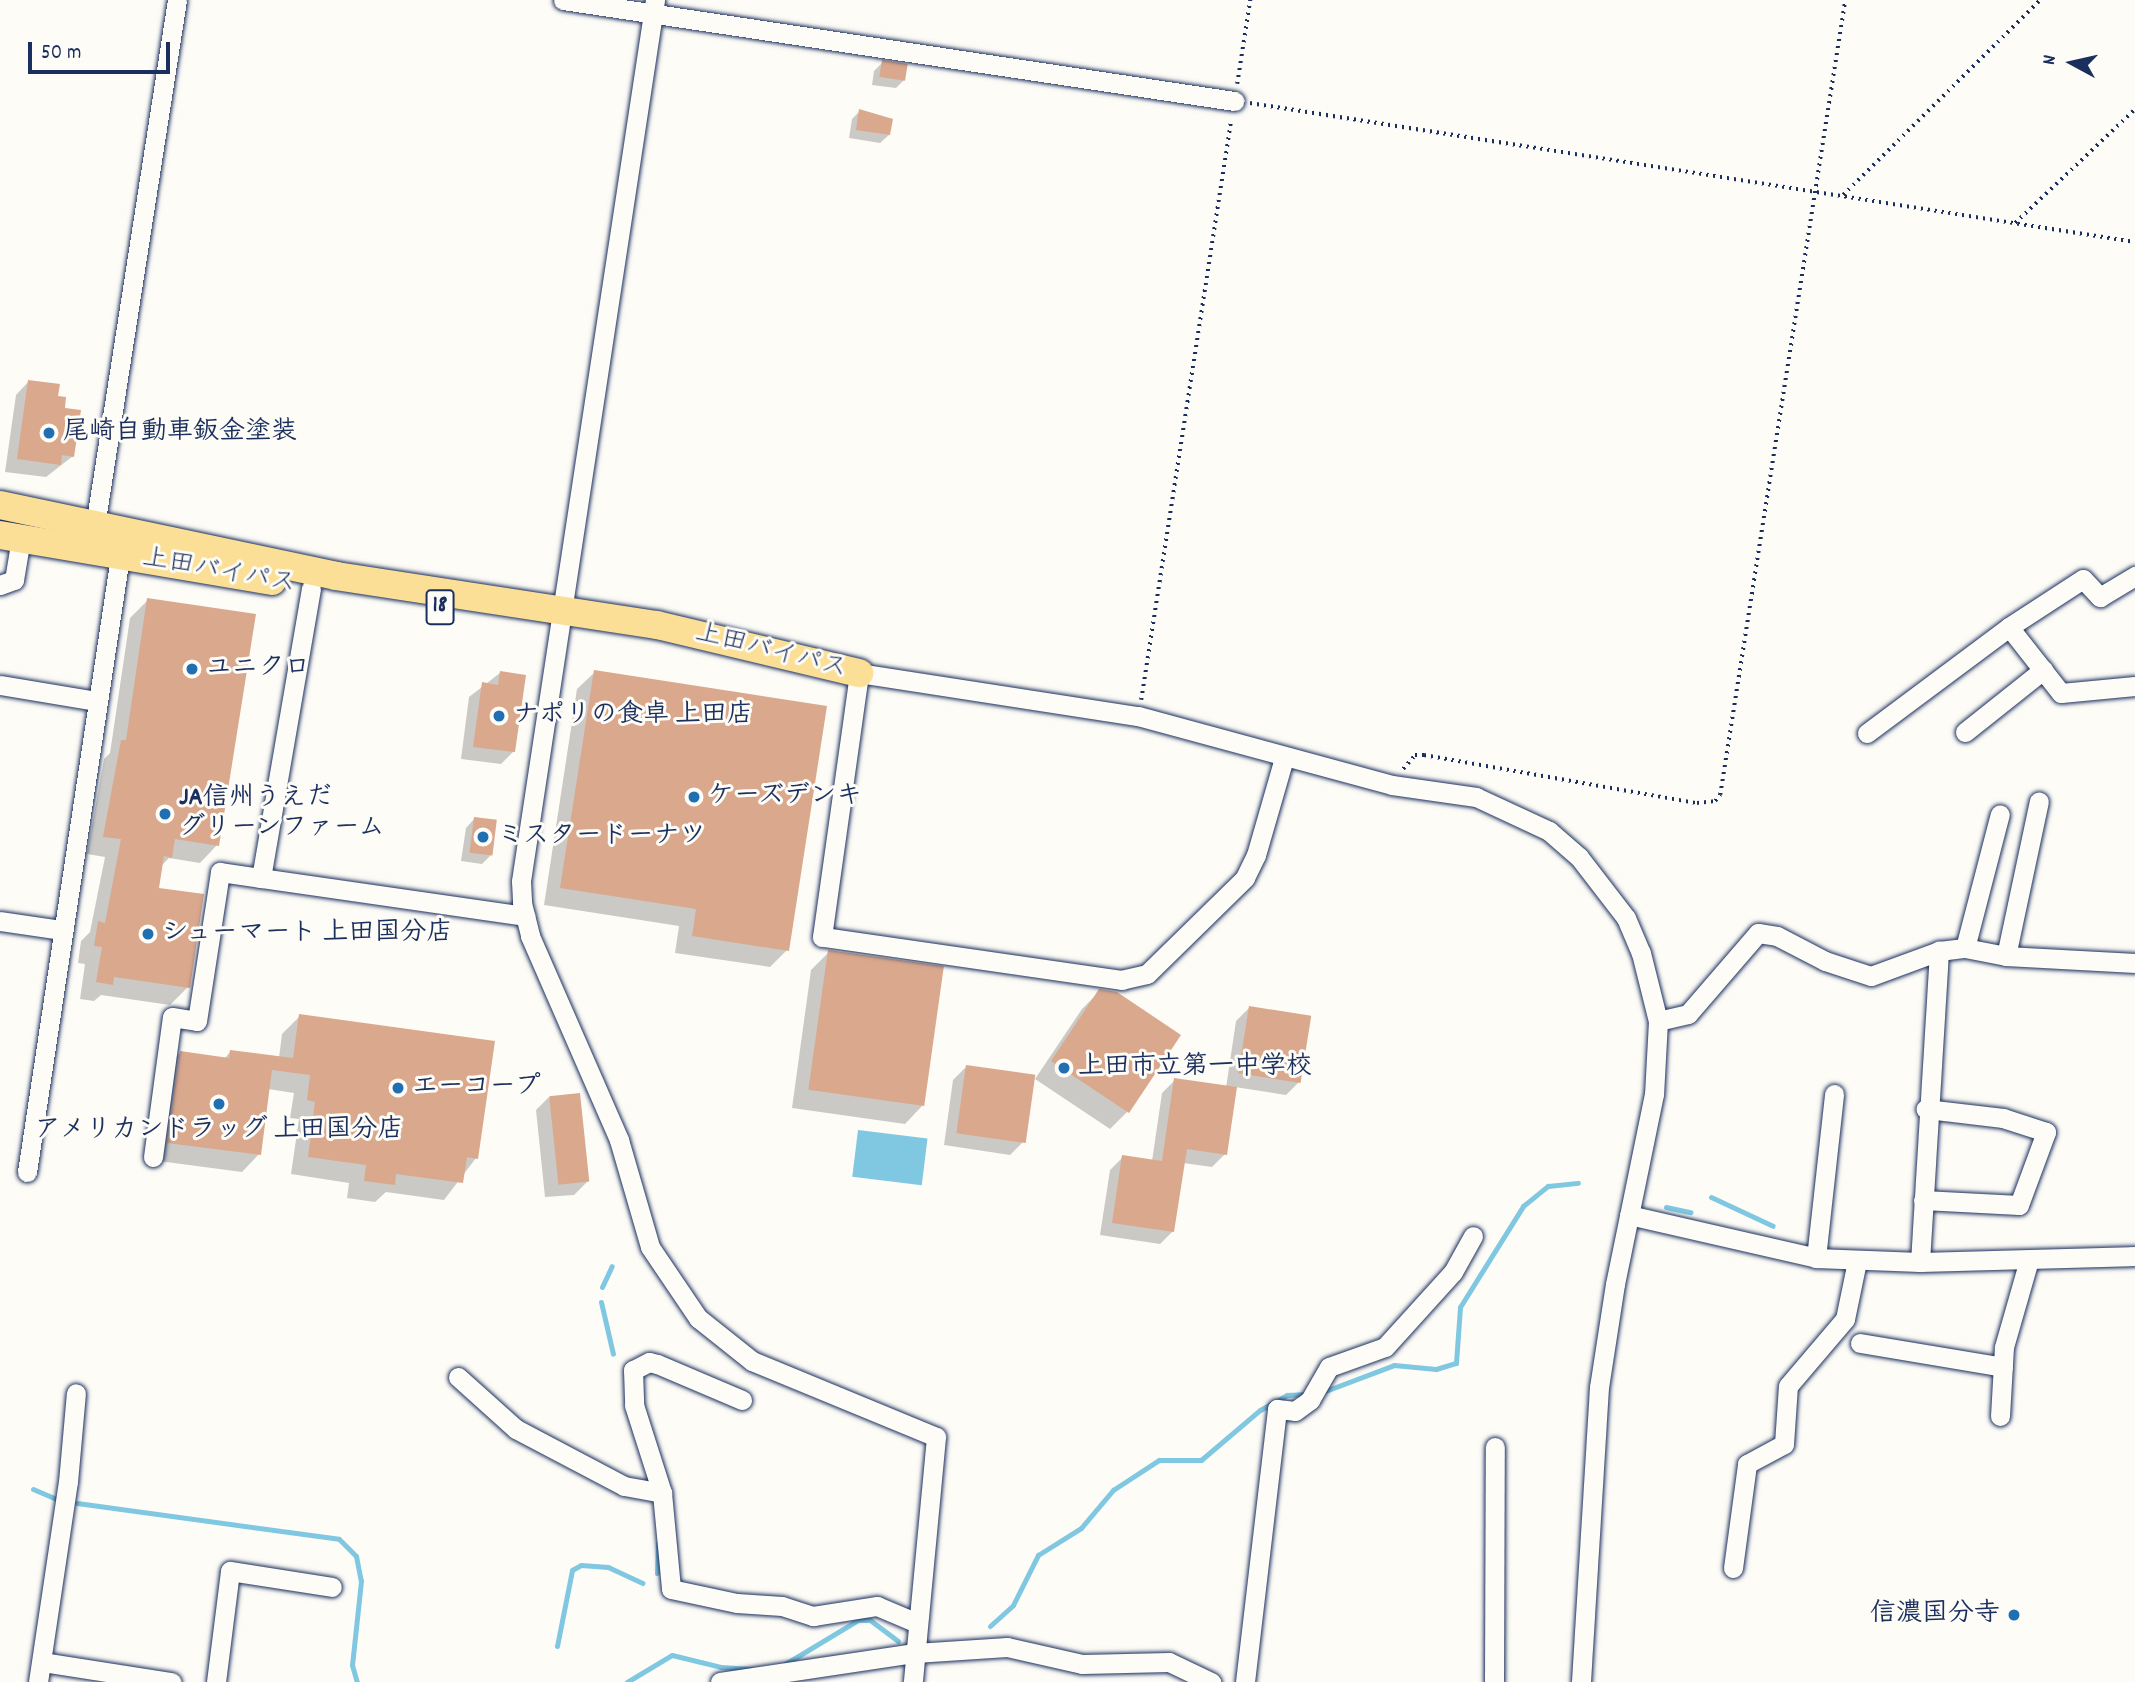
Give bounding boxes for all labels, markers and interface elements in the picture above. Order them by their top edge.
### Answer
scale bar [32,28,173,72]
north arrow [2037,28,2107,98]
text: 50 m [41,39,81,69]
text: N [2037,53,2065,67]
place label: 尾崎自動車鈑金塗装 [63,417,297,449]
marker: 尾崎自動車鈑金塗装 [41,425,57,441]
street label: 上田バイパス [139,543,299,601]
road number: 18 [424,586,456,628]
street label: 上田バイパス [692,618,850,686]
place label: ユニクロ [206,653,310,685]
marker: ユニクロ [184,661,200,677]
place label: ナポリの食卓 上田店 [513,700,753,732]
marker: ナポリの食卓 上田店 [491,708,507,724]
place label: ケーズデンキ [708,781,864,813]
place label: JA信州うえだ グリーンファーム [179,783,387,844]
marker: ケーズデンキ [686,789,702,805]
marker: JA信州うえだ グリーンファーム [157,806,173,822]
place label: ミスタードーナツ [497,821,705,853]
marker: ミスタードーナツ [475,829,491,845]
place label: シューマート 上田国分店 [162,918,453,950]
marker: シューマート 上田国分店 [140,926,156,942]
place label: 上田市立第一中学校 [1078,1052,1312,1084]
marker: 上田市立第一中学校 [1056,1060,1072,1076]
place label: エーコープ [412,1072,541,1104]
marker: エーコープ [390,1080,406,1096]
marker: アメリカンドラッグ 上田国分店 [211,1096,227,1112]
place label: アメリカンドラッグ 上田国分店 [34,1115,404,1147]
place label: 信濃国分寺 [1870,1599,2000,1631]
marker: 信濃国分寺 [2006,1607,2022,1623]

